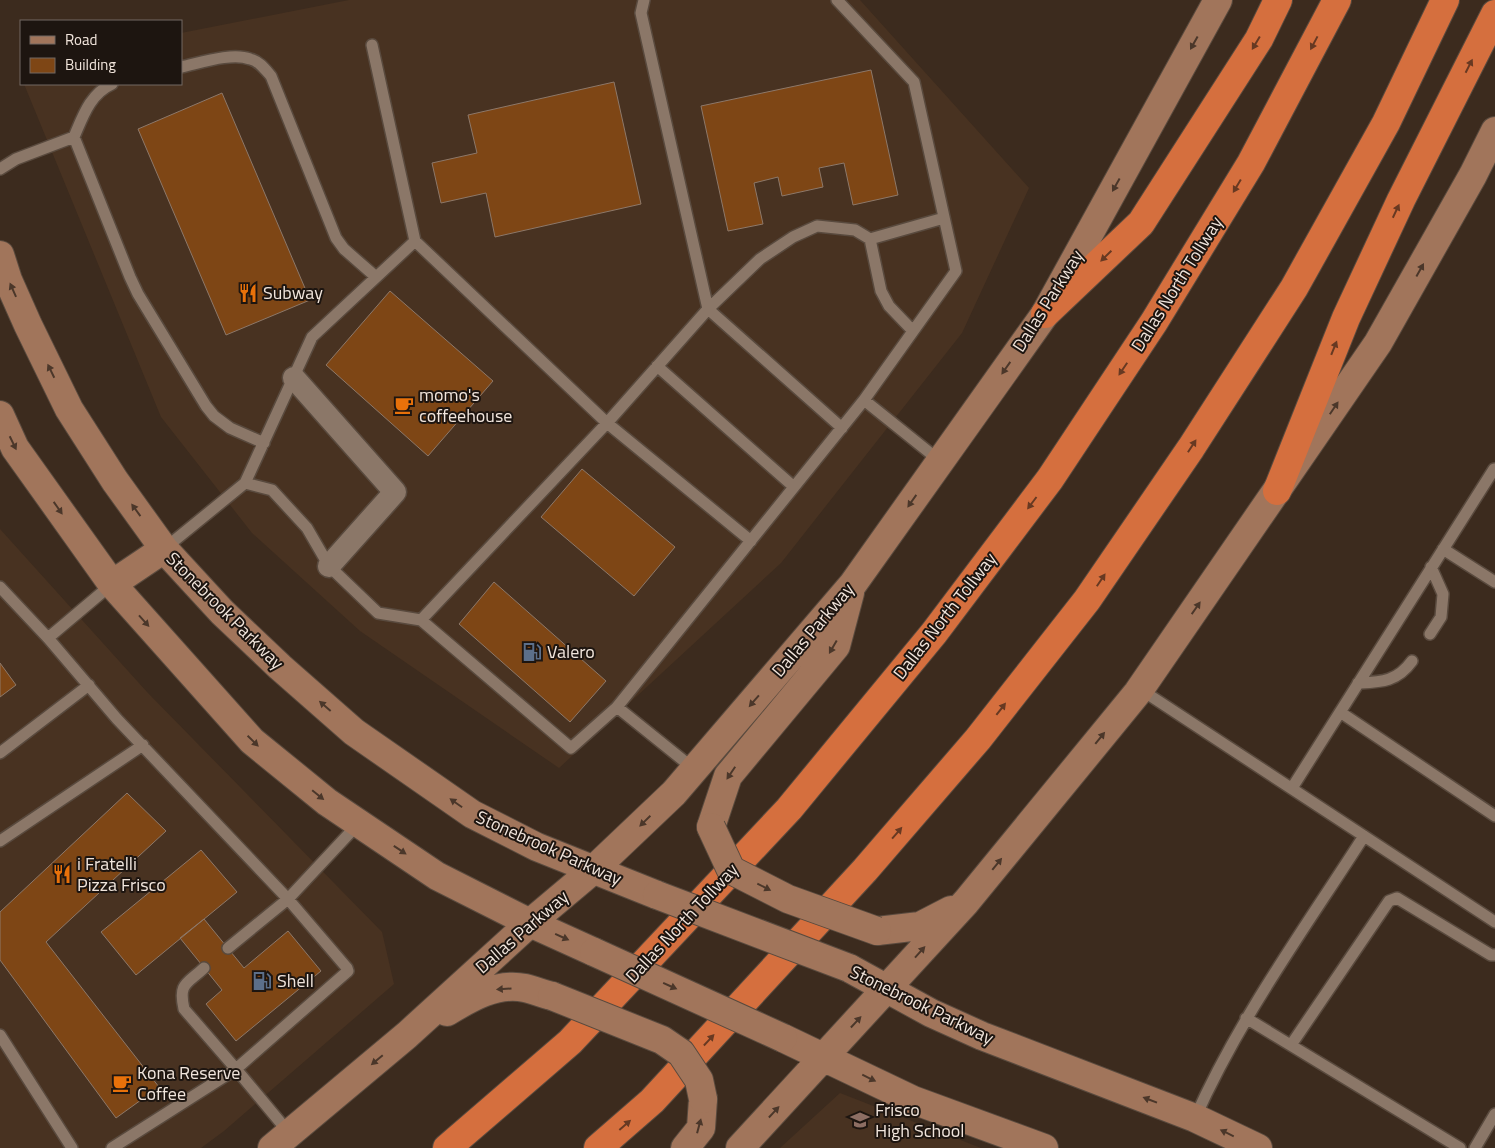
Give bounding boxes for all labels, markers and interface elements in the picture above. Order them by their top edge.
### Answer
legend [20,20,182,85]
text: Road [65,28,97,51]
one-way arrow [1190,36,1199,49]
one-way arrow [1310,36,1318,50]
one-way arrow [1251,37,1260,50]
text: Building [65,53,116,76]
one-way arrow [1465,59,1473,73]
one-way arrow [1112,178,1120,192]
one-way arrow [1232,180,1241,193]
one-way arrow [1392,204,1400,218]
street label: Dallas North Tollway [1124,211,1229,357]
street label: Dallas Parkway [1005,244,1090,357]
one-way arrow [1100,250,1112,262]
one-way arrow [1415,263,1424,276]
place label: Subway [263,279,323,306]
restaurant icon: Subway [237,282,259,304]
one-way arrow [9,283,17,297]
one-way arrow [1331,341,1338,356]
one-way arrow [1001,361,1011,375]
one-way arrow [1119,362,1128,375]
one-way arrow [47,364,55,379]
place label: momo's coffeehouse [419,381,512,429]
cafe icon: momo's coffeehouse [393,394,415,416]
one-way arrow [1329,401,1339,414]
one-way arrow [9,436,17,450]
one-way arrow [1187,440,1197,453]
one-way arrow [907,494,917,508]
one-way arrow [1027,496,1037,510]
one-way arrow [53,501,63,515]
one-way arrow [130,504,141,517]
street label: Stonebrook Parkway [160,546,291,676]
street label: Dallas North Tollway [886,546,1003,685]
one-way arrow [1096,574,1106,587]
street label: Dallas Parkway [765,576,860,683]
one-way arrow [1191,601,1201,615]
one-way arrow [139,614,150,627]
place label: Valero [547,638,595,665]
one-way arrow [829,640,838,654]
fuel station icon: Valero [521,641,543,663]
one-way arrow [748,694,760,706]
one-way arrow [319,701,332,712]
one-way arrow [996,703,1007,716]
one-way arrow [1095,732,1106,745]
one-way arrow [247,735,259,747]
one-way arrow [726,766,736,780]
one-way arrow [311,789,324,800]
one-way arrow [449,798,462,808]
street label: Stonebrook Parkway [472,803,627,892]
one-way arrow [639,815,651,827]
one-way arrow [891,827,902,840]
one-way arrow [393,845,406,855]
place label: i Fratelli Pizza Frisco [77,850,166,898]
street label: Dallas North Tollway [619,857,745,989]
one-way arrow [992,858,1003,871]
restaurant icon: i Fratelli Pizza Frisco [51,863,73,885]
one-way arrow [756,882,771,891]
street label: Dallas Parkway [469,883,575,980]
one-way arrow [555,934,569,942]
one-way arrow [914,947,926,959]
street label: Stonebrook Parkway [846,958,999,1051]
place label: Shell [277,967,314,994]
fuel station icon: Shell [251,970,273,992]
one-way arrow [663,983,677,991]
one-way arrow [496,985,512,993]
one-way arrow [850,1017,862,1029]
one-way arrow [703,1033,714,1046]
one-way arrow [370,1055,383,1066]
place label: Kona Reserve Coffee [137,1059,240,1107]
cafe icon: Kona Reserve Coffee [111,1072,133,1094]
one-way arrow [861,1074,876,1082]
place label: Frisco High School [875,1096,964,1144]
one-way arrow [1142,1096,1157,1104]
one-way arrow [768,1107,780,1119]
school or university icon: Frisco High School [849,1109,871,1131]
one-way arrow [696,1118,704,1133]
one-way arrow [618,1119,631,1130]
one-way arrow [1219,1129,1234,1137]

